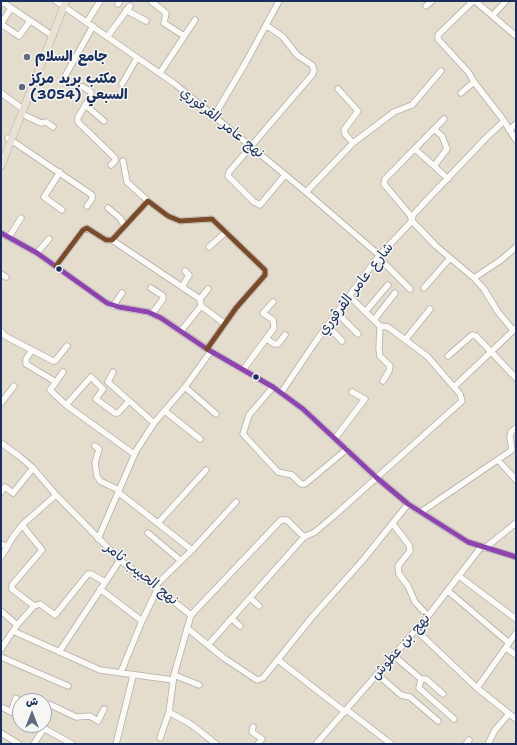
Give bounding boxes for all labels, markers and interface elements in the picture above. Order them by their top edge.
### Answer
place label: جامع السلام [35,49,107,65]
marker: جامع السلام [22,52,32,62]
place label: مكتب بريد مركز السبعي (3054) [30,71,128,104]
marker: مكتب بريد مركز السبعي (3054) [17,82,27,92]
street label: نهج عامر القرقوري [177,84,267,162]
street label: شارع عامر القرقوري [315,239,397,339]
unlabelled marker [54,264,64,274]
unlabelled marker [251,372,261,382]
street label: نهج الحبيب ثامر [101,539,181,609]
street label: نهج بن عطوش [368,610,434,684]
north arrow [12,693,52,733]
text: ش [26,694,38,709]

